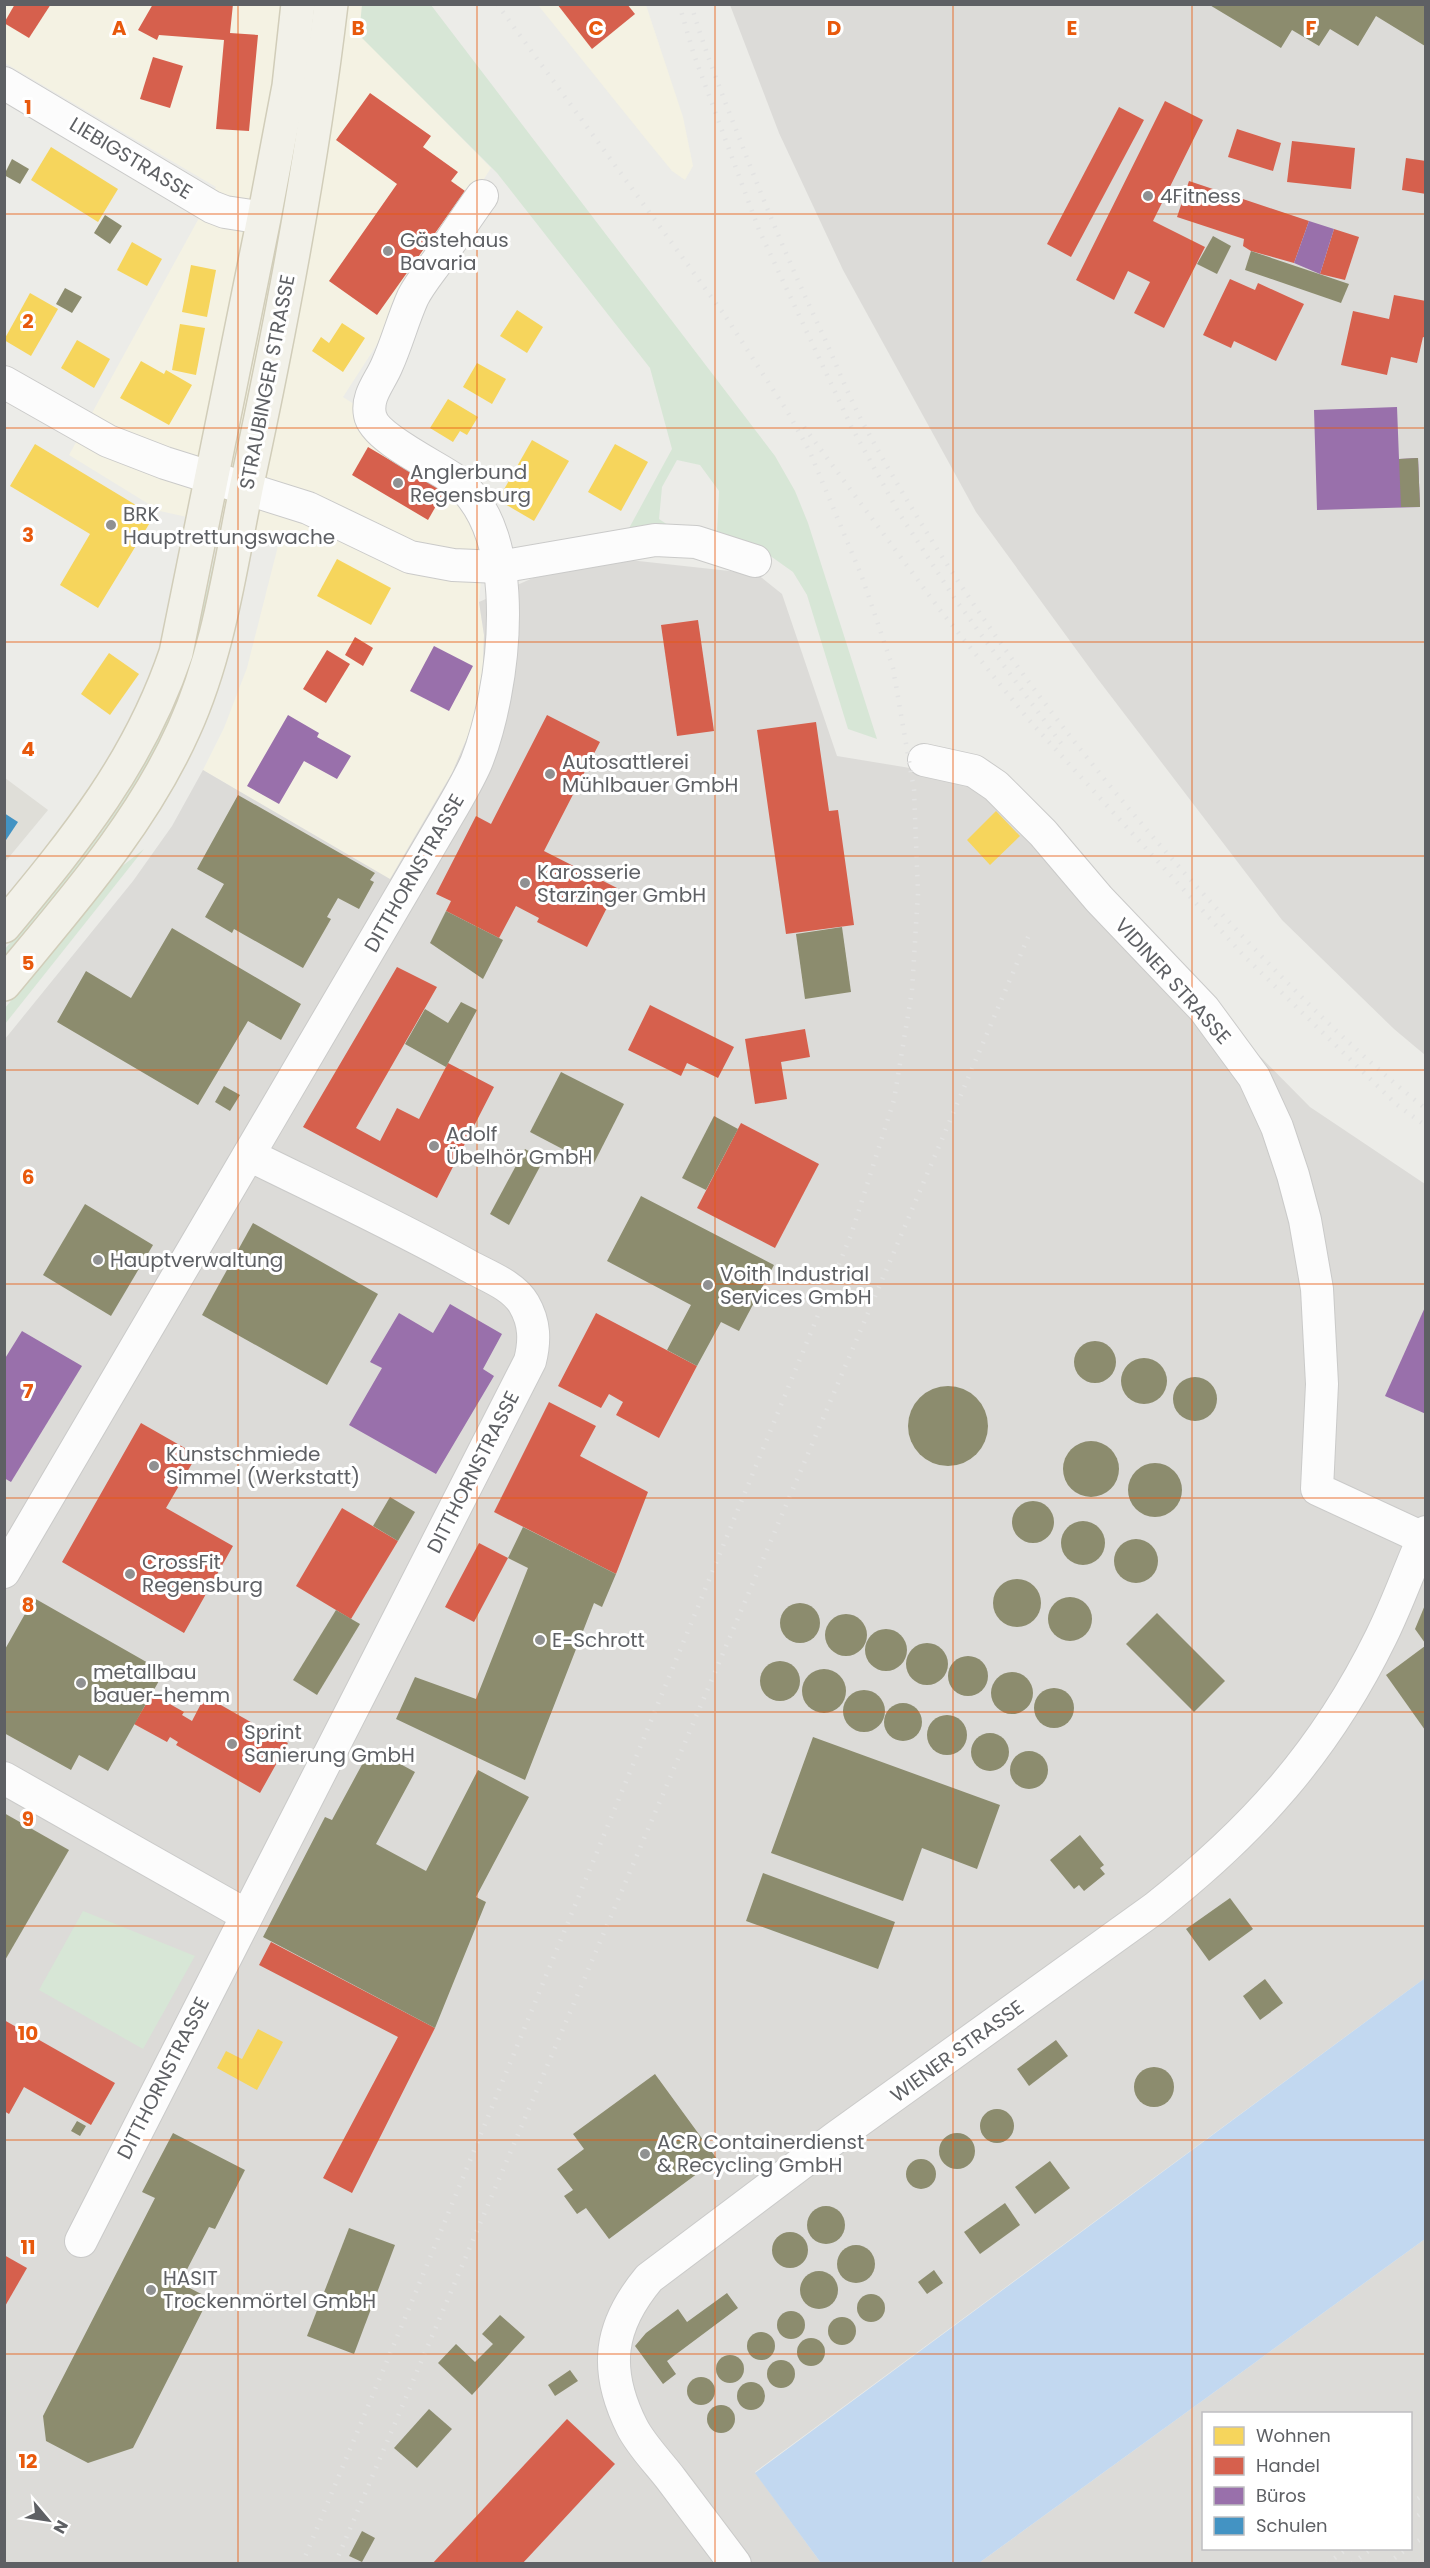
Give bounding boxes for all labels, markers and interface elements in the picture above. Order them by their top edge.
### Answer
text: A [112,14,127,42]
text: B [351,14,365,42]
text: C [588,14,604,42]
text: D [827,14,841,42]
text: E [1067,14,1077,42]
text: F [1306,14,1317,42]
text: 1 [24,93,32,121]
street label: LIEBIGSTRASSE [64,110,198,206]
place label: 4Fitness [1160,182,1241,210]
marker: 4Fitness [1141,189,1155,203]
place label: Gästehaus Bavaria [400,226,509,277]
marker: Gästehaus Bavaria [381,244,395,258]
street label: STRAUBINGER STRASSE [232,272,302,492]
text: 2 [22,307,34,335]
place label: Anglerbund Regensburg [410,458,531,509]
marker: Anglerbund Regensburg [391,476,405,490]
place label: BRK Hauptrettungswache [123,500,335,551]
marker: BRK Hauptrettungswache [104,518,118,532]
text: 3 [22,521,34,549]
text: 4 [21,735,35,763]
place label: Autosattlerei Mühlbauer GmbH [562,748,738,799]
marker: Autosattlerei Mühlbauer GmbH [543,767,557,781]
street label: DITTHORNSTRASSE [357,789,471,957]
place label: Karosserie Starzinger GmbH [537,858,706,909]
marker: Karosserie Starzinger GmbH [518,876,532,890]
street label: VIDINER STRASSE [1109,912,1237,1050]
text: 5 [22,949,35,977]
place label: Adolf Übelhör GmbH [446,1120,592,1171]
marker: Adolf Übelhör GmbH [427,1139,441,1153]
text: 6 [22,1163,34,1191]
place label: Hauptverwaltung [110,1246,283,1274]
marker: Hauptverwaltung [91,1253,105,1267]
place label: Voith Industrial Services GmbH [720,1260,872,1311]
marker: Voith Industrial Services GmbH [701,1278,715,1292]
text: 7 [23,1377,34,1405]
street label: DITTHORNSTRASSE [420,1386,526,1558]
place label: Kunstschmiede Simmel (Werkstatt) [166,1440,360,1491]
marker: Kunstschmiede Simmel (Werkstatt) [147,1459,161,1473]
place label: CrossFit Regensburg [142,1548,263,1599]
marker: CrossFit Regensburg [123,1567,137,1581]
text: 8 [22,1591,34,1619]
place label: E-Schrott [552,1626,645,1654]
marker: E-Schrott [533,1633,547,1647]
place label: metallbau bauer-hemm [93,1658,230,1709]
marker: metallbau bauer-hemm [74,1676,88,1690]
place label: Sprint Sanierung GmbH [244,1718,415,1769]
marker: Sprint Sanierung GmbH [225,1737,239,1751]
text: 9 [22,1805,34,1833]
street label: DITTHORNSTRASSE [110,1992,216,2164]
street label: WIENER STRASSE [885,1993,1029,2109]
text: 10 [18,2019,38,2047]
place label: ACR Containerdienst & Recycling GmbH [657,2128,864,2179]
marker: ACR Containerdienst & Recycling GmbH [638,2147,652,2161]
text: 11 [20,2233,36,2261]
place label: HASIT Trockenmörtel GmbH [163,2264,376,2315]
marker: HASIT Trockenmörtel GmbH [144,2283,158,2297]
legend [1202,2412,1412,2550]
text: Wohnen [1256,2423,1331,2448]
text: 12 [19,2447,37,2475]
text: Handel [1256,2453,1320,2478]
text: Büros [1256,2483,1306,2508]
north arrow [18,2490,78,2550]
text: Schulen [1256,2513,1328,2538]
text: N [48,2516,74,2538]

